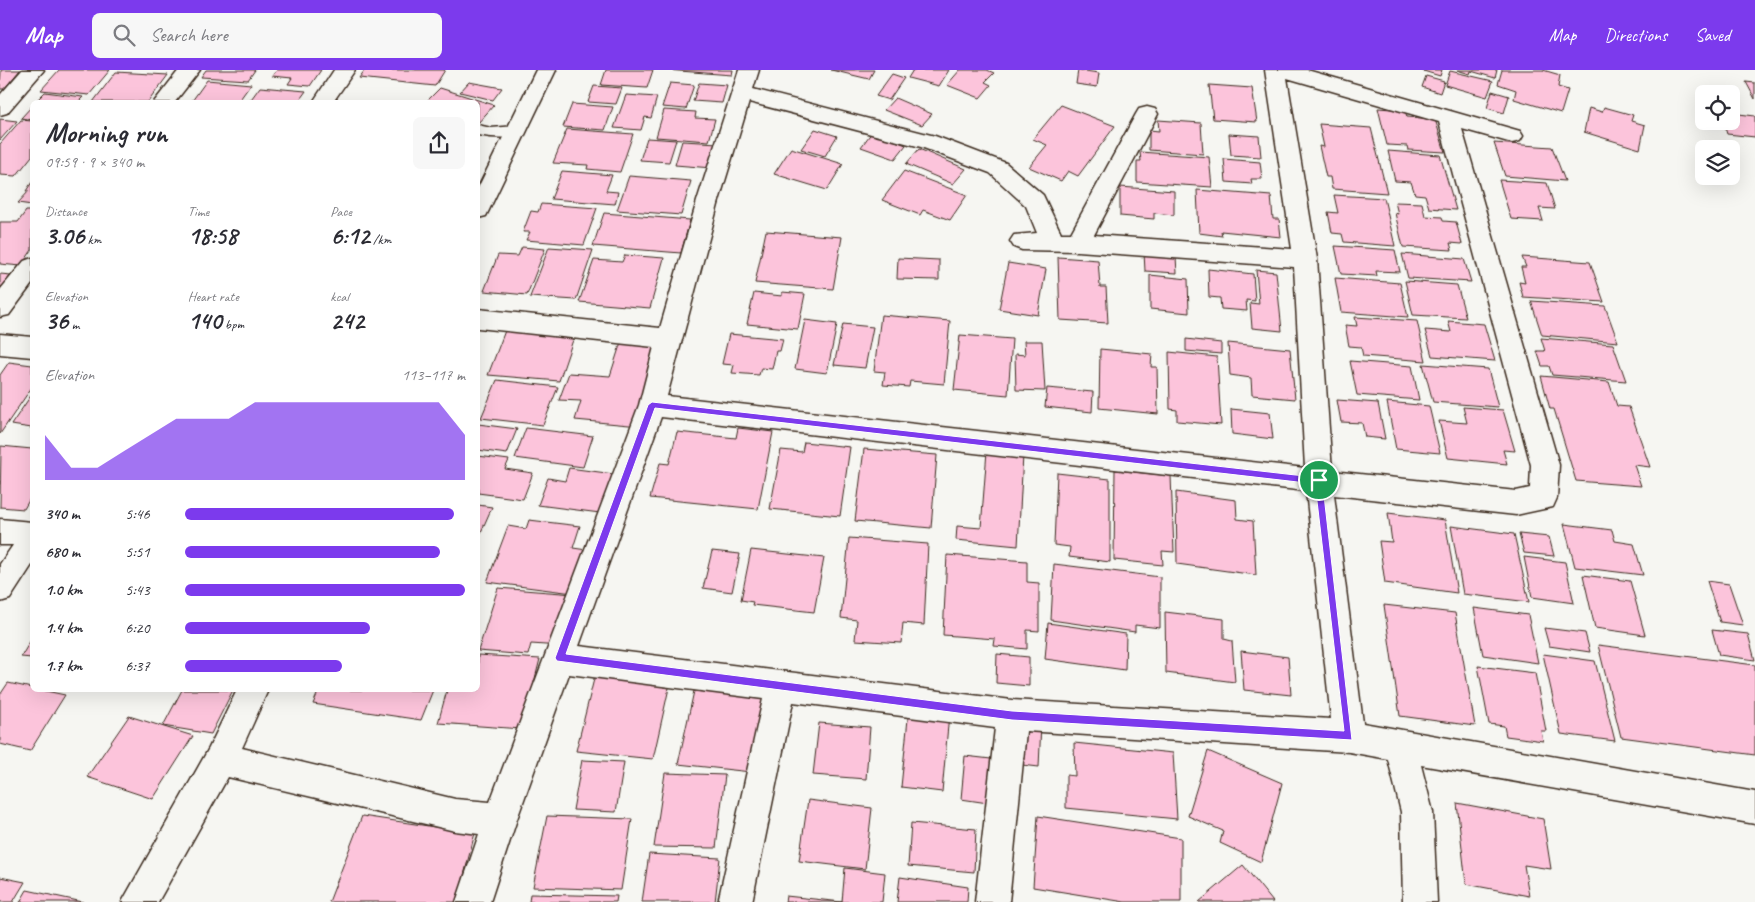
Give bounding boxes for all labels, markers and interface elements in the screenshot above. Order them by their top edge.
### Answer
search box [92,13,442,58]
text: Map [25,20,62,50]
icon: search [110,21,138,49]
text: Search here [150,23,228,47]
text: Map [1549,24,1576,46]
text: Directions [1604,24,1667,46]
text: Saved [1695,24,1730,46]
map controls [1695,85,1740,185]
button: locate [1695,85,1740,130]
text: Morning run [45,115,167,150]
button: share [413,117,465,169]
button: layers [1695,140,1740,185]
text: 09:59 · 9 × 340 m [45,152,144,172]
text: Distance [45,203,87,220]
text: Time [188,203,209,220]
text: Pace [330,203,352,220]
text: 3.06 [45,220,84,252]
text: 18:58 [188,220,237,252]
text: 6:12 [330,220,370,252]
text: km [84,231,101,248]
text: /km [370,231,391,248]
text: Elevation [45,288,88,305]
text: Heart rate [188,288,239,305]
text: kcal [330,288,349,305]
text: 36 [45,305,68,337]
text: 140 [188,305,221,337]
text: 242 [330,305,364,337]
text: m [68,316,79,333]
text: bpm [221,316,244,333]
text: Elevation [45,365,94,385]
text: 113–117 m [402,365,465,385]
pin [1298,459,1340,501]
icon: arrive [1305,466,1333,494]
text: 340 m [45,504,80,524]
text: 5:46 [125,504,150,524]
text: 680 m [45,542,80,562]
text: 5:51 [125,542,150,562]
text: 1.0 km [45,580,82,600]
text: 5:43 [125,580,150,600]
text: 1.4 km [45,618,82,638]
text: 6:20 [125,618,150,638]
text: 1.7 km [45,656,82,676]
text: 6:37 [125,656,150,676]

